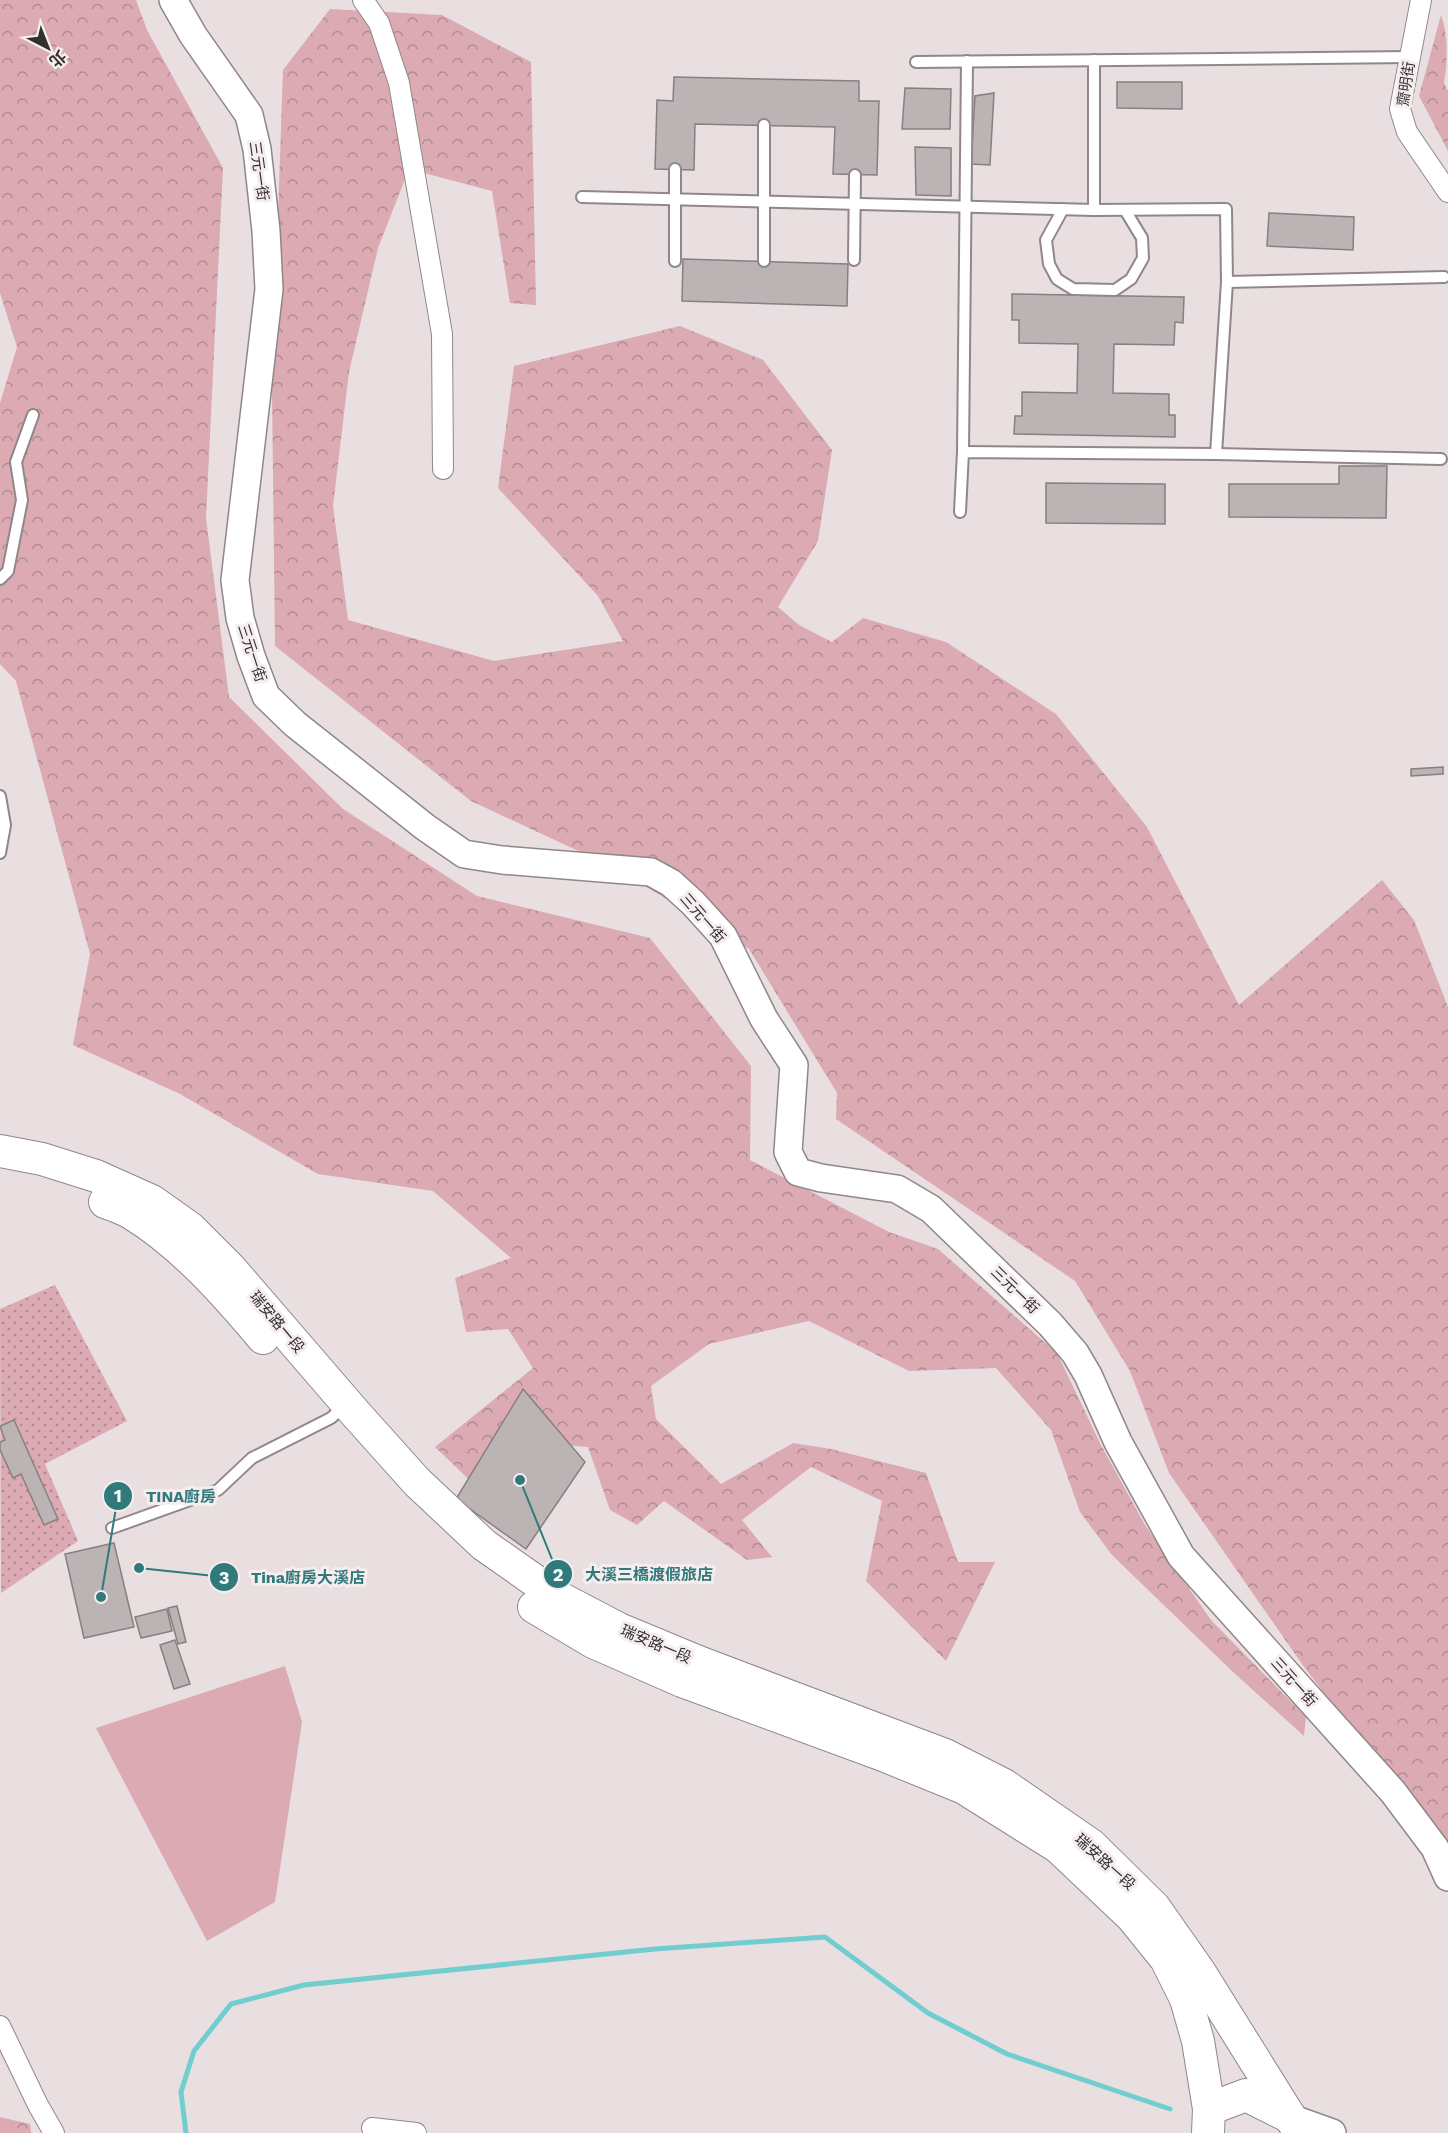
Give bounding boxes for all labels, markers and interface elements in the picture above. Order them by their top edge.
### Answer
north arrow [18,18,78,78]
text: 北 [45,46,70,71]
street label: 齋明街 [1394,60,1418,108]
street label: 三元一街 [246,140,272,202]
street label: 三元一街 [234,622,270,684]
street label: 三元一街 [677,889,729,947]
street label: 三元一街 [987,1263,1043,1317]
street label: 瑞安路一段 [246,1287,308,1357]
callout: TINA廚房 [103,1479,228,1513]
text: 1 [114,1485,122,1506]
text: TINA廚房 [146,1487,216,1506]
callout: 大溪三橋渡假旅店 [543,1557,725,1591]
callout: Tina廚房大溪店 [209,1560,377,1594]
text: 2 [553,1564,563,1585]
text: 大溪三橋渡假旅店 [585,1565,713,1584]
text: 3 [219,1567,229,1588]
text: Tina廚房大溪店 [251,1568,365,1587]
street label: 瑞安路一段 [618,1621,694,1667]
street label: 三元一街 [1267,1654,1321,1710]
street label: 瑞安路一段 [1071,1830,1139,1894]

